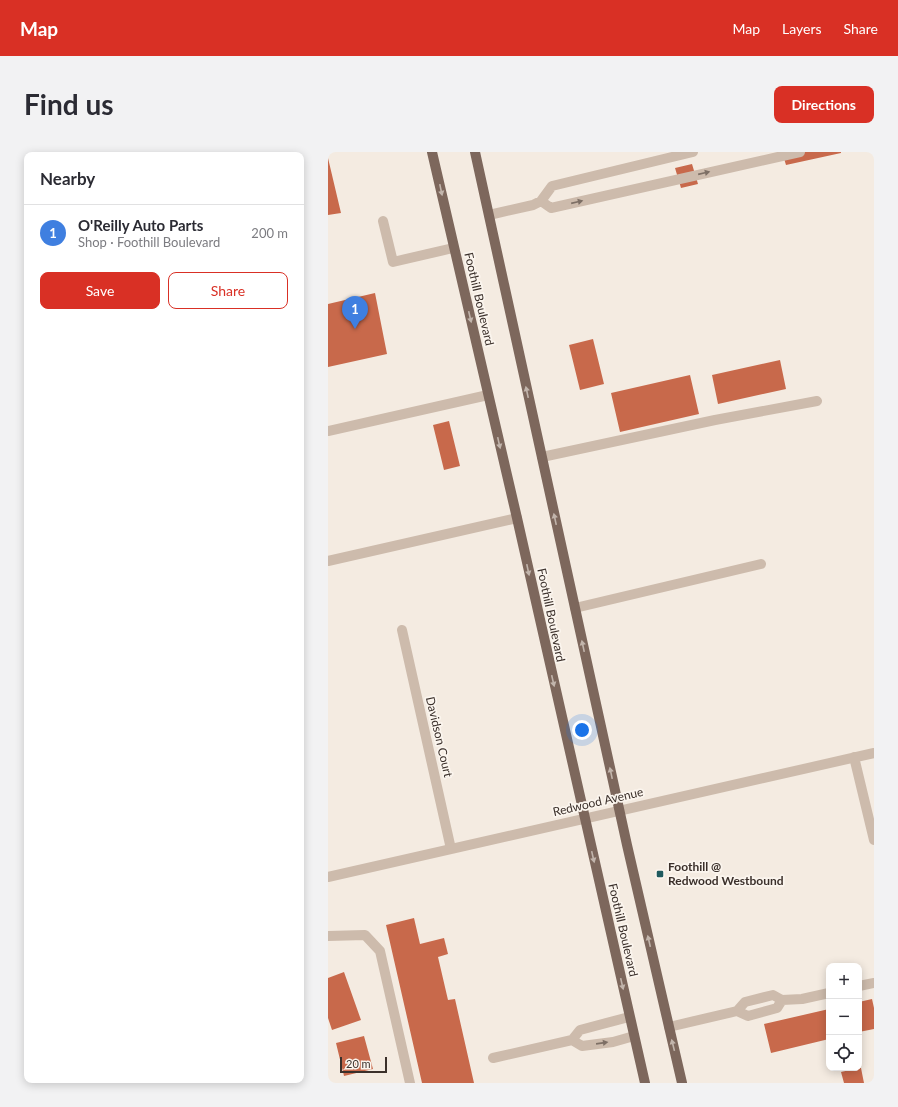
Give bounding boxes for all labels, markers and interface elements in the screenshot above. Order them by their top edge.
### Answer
text: Map [20,17,58,40]
text: Map [732,20,760,37]
text: Layers [782,20,822,37]
text: Share [844,20,878,37]
button: Directions [774,86,874,123]
text: Find us [24,87,114,121]
text: Nearby [40,168,95,189]
one-way arrow [698,170,710,176]
one-way arrow [438,184,444,196]
one-way arrow [571,198,584,204]
text: O'Reilly Auto Parts [78,216,203,234]
text: 1 [49,225,57,241]
text: 200 m [251,225,288,241]
text: Shop · Foothill Boulevard [78,234,220,250]
street label: Foothill Boulevard [461,251,498,347]
button: Save [40,272,160,309]
button: Share [168,272,288,309]
pin: 1 [342,296,368,329]
one-way arrow [467,311,473,323]
one-way arrow [524,386,530,398]
one-way arrow [497,437,503,450]
one-way arrow [552,513,558,525]
one-way arrow [526,564,532,576]
street label: Foothill Boulevard [534,567,569,663]
one-way arrow [580,640,586,652]
one-way arrow [550,676,556,688]
street label: Davidson Court [423,695,456,779]
your location [572,720,592,740]
one-way arrow [607,767,613,779]
street label: Redwood Avenue [551,784,645,819]
one-way arrow [591,851,597,863]
place label: Foothill @ Redwood Westbound [668,859,784,888]
marker: Foothill @ Redwood Westbound [655,869,665,879]
street label: Foothill Boulevard [605,882,642,978]
one-way arrow [646,935,652,947]
map controls [826,963,862,1071]
button: + [826,963,862,999]
one-way arrow [619,978,625,990]
button: − [826,999,862,1035]
button: locate [826,1035,862,1071]
one-way arrow [670,1039,676,1051]
one-way arrow [596,1040,608,1046]
scale bar [340,1055,387,1074]
text: 20 m [346,1057,371,1070]

